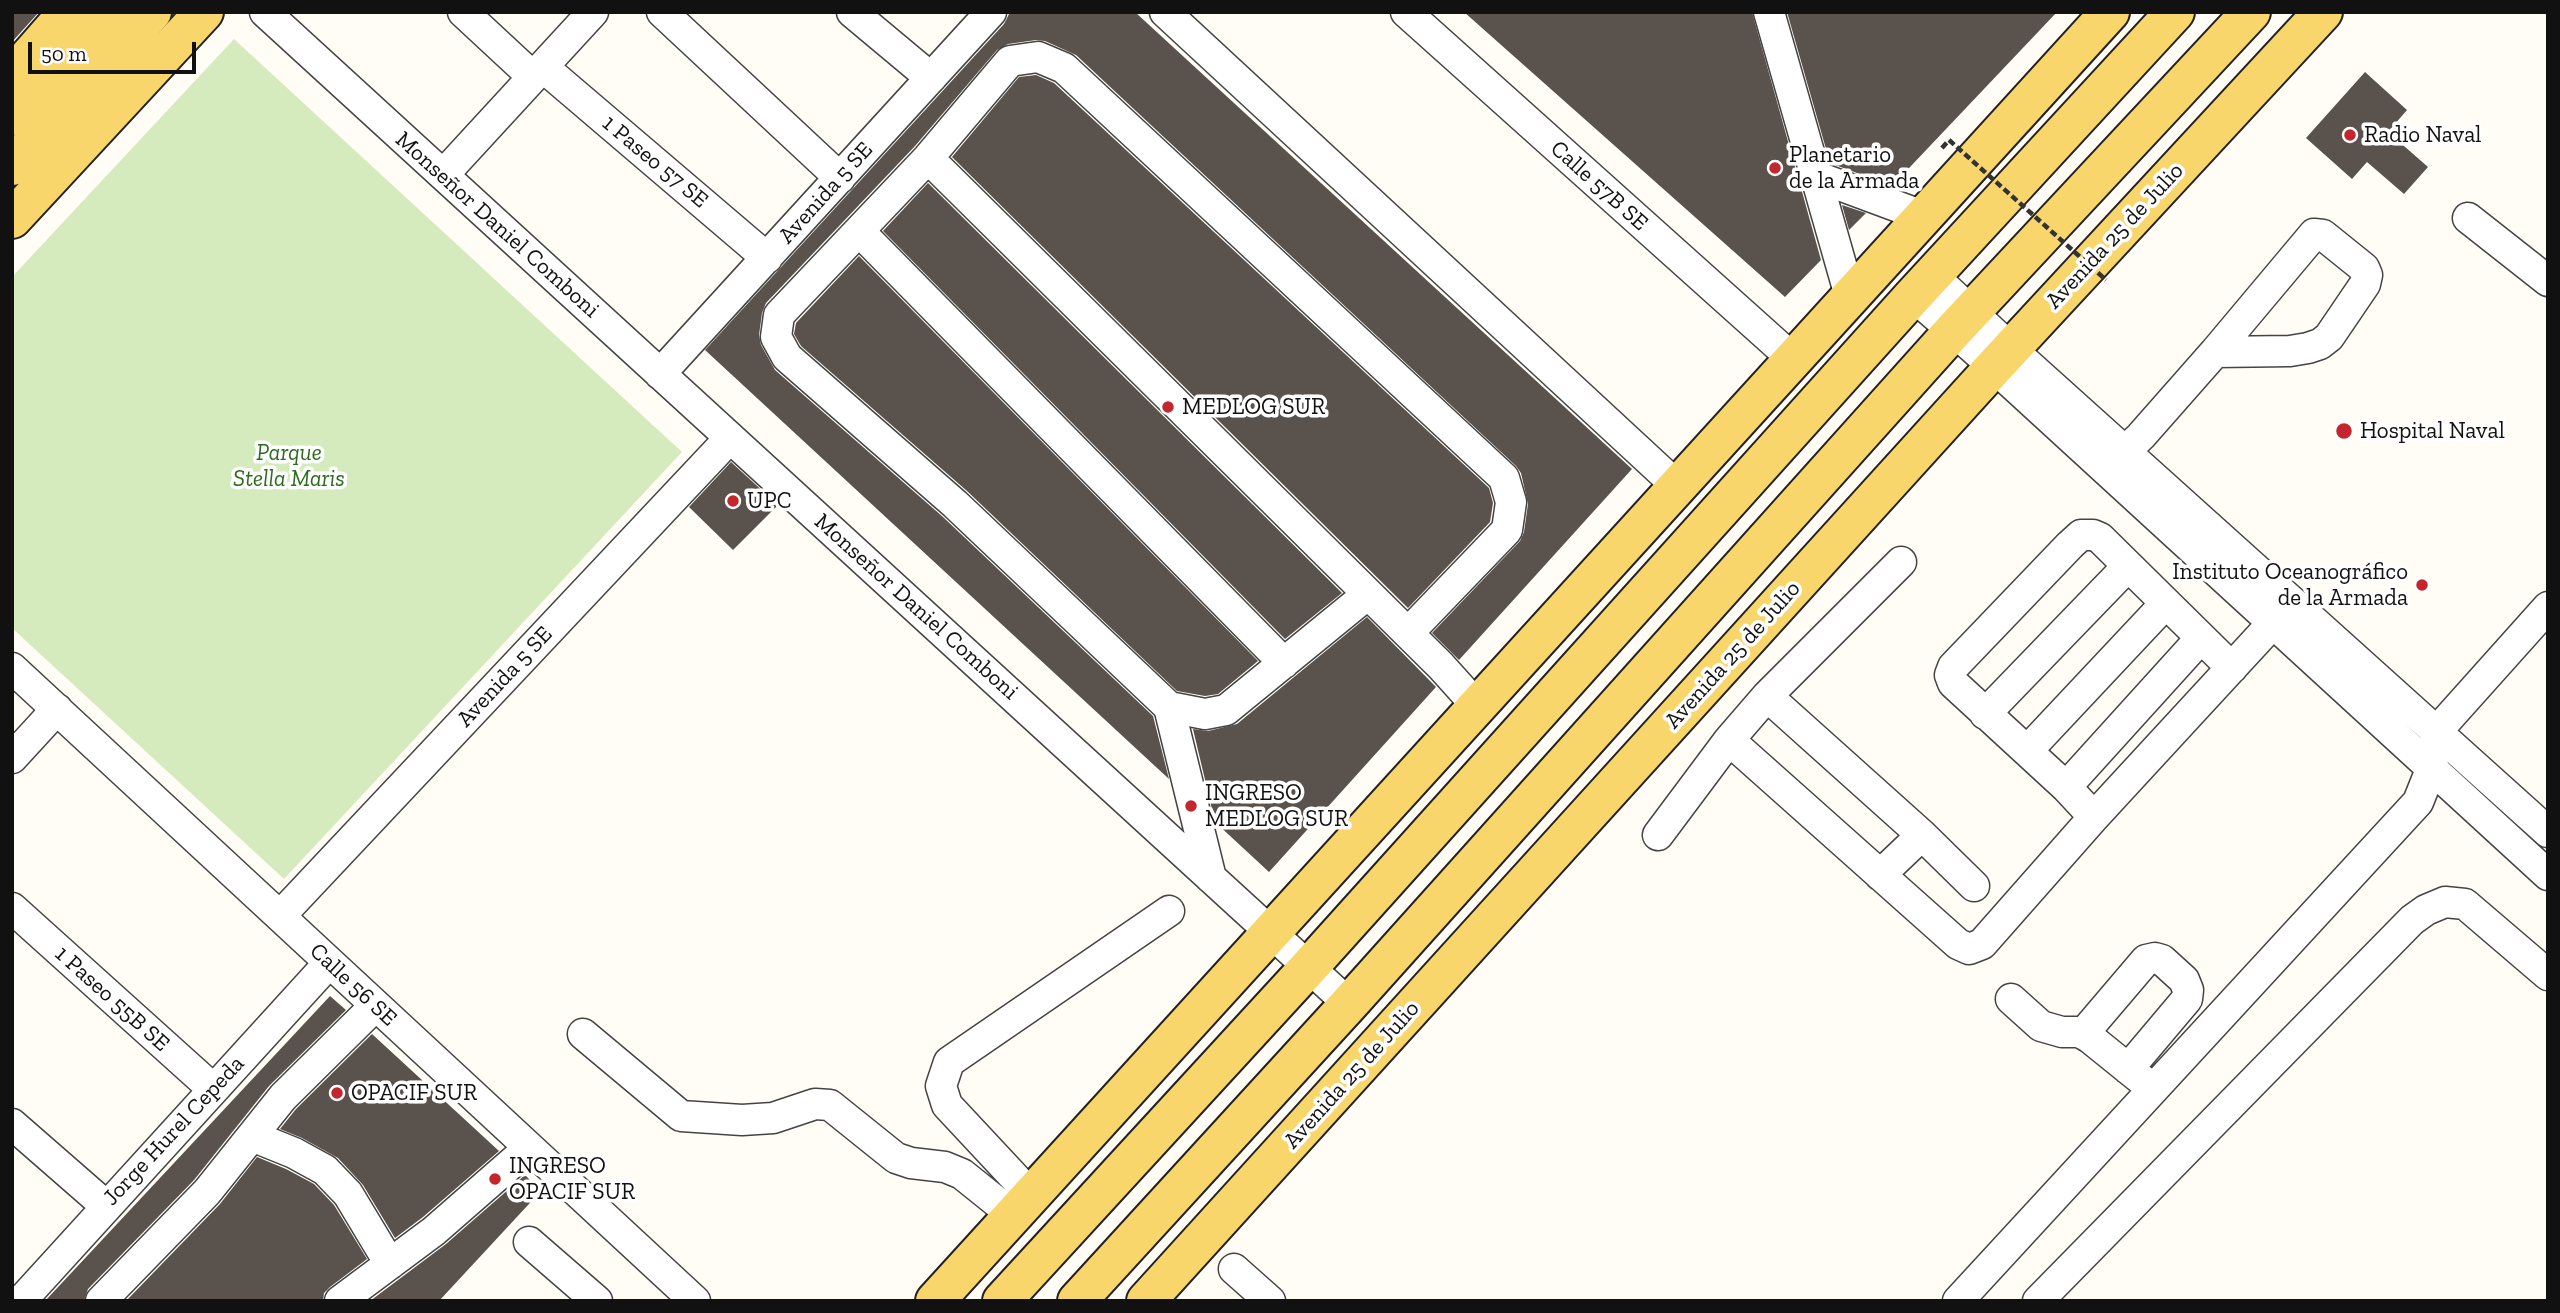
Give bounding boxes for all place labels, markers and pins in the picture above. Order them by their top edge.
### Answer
place label: Radio Naval [2364,121,2481,149]
marker: Radio Naval [2342,127,2358,143]
place label: Planetario de la Armada [1789,141,1919,195]
marker: Planetario de la Armada [1767,160,1783,176]
place label: MEDLOG SUR [1182,393,1325,421]
marker: MEDLOG SUR [1160,399,1176,415]
place label: Hospital Naval [2360,417,2505,445]
marker: Hospital Naval [2334,421,2354,441]
place label: UPC [747,487,792,515]
marker: UPC [725,493,741,509]
place label: Instituto Oceanográfico de la Armada [2172,558,2408,612]
marker: Instituto Oceanográfico de la Armada [2414,577,2430,593]
place label: INGRESO MEDLOG SUR [1205,779,1348,833]
marker: INGRESO MEDLOG SUR [1183,798,1199,814]
place label: OPACIF SUR [351,1079,477,1107]
marker: OPACIF SUR [329,1085,345,1101]
place label: INGRESO OPACIF SUR [509,1152,635,1206]
marker: INGRESO OPACIF SUR [487,1171,503,1187]

